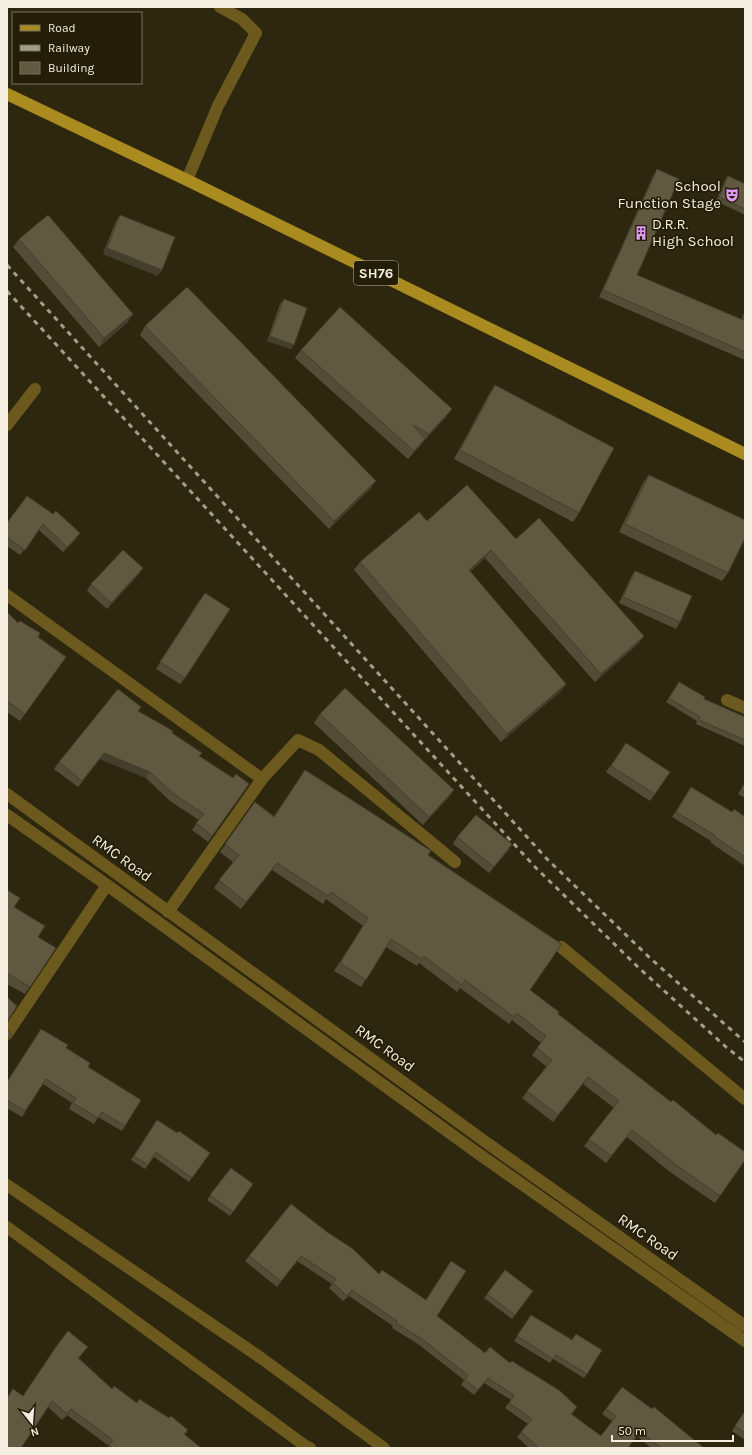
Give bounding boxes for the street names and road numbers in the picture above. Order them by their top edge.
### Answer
road number: SH76 [354,261,398,285]
street label: RMC Road [89,830,155,886]
street label: RMC Road [352,1020,418,1076]
street label: RMC Road [615,1210,681,1264]

